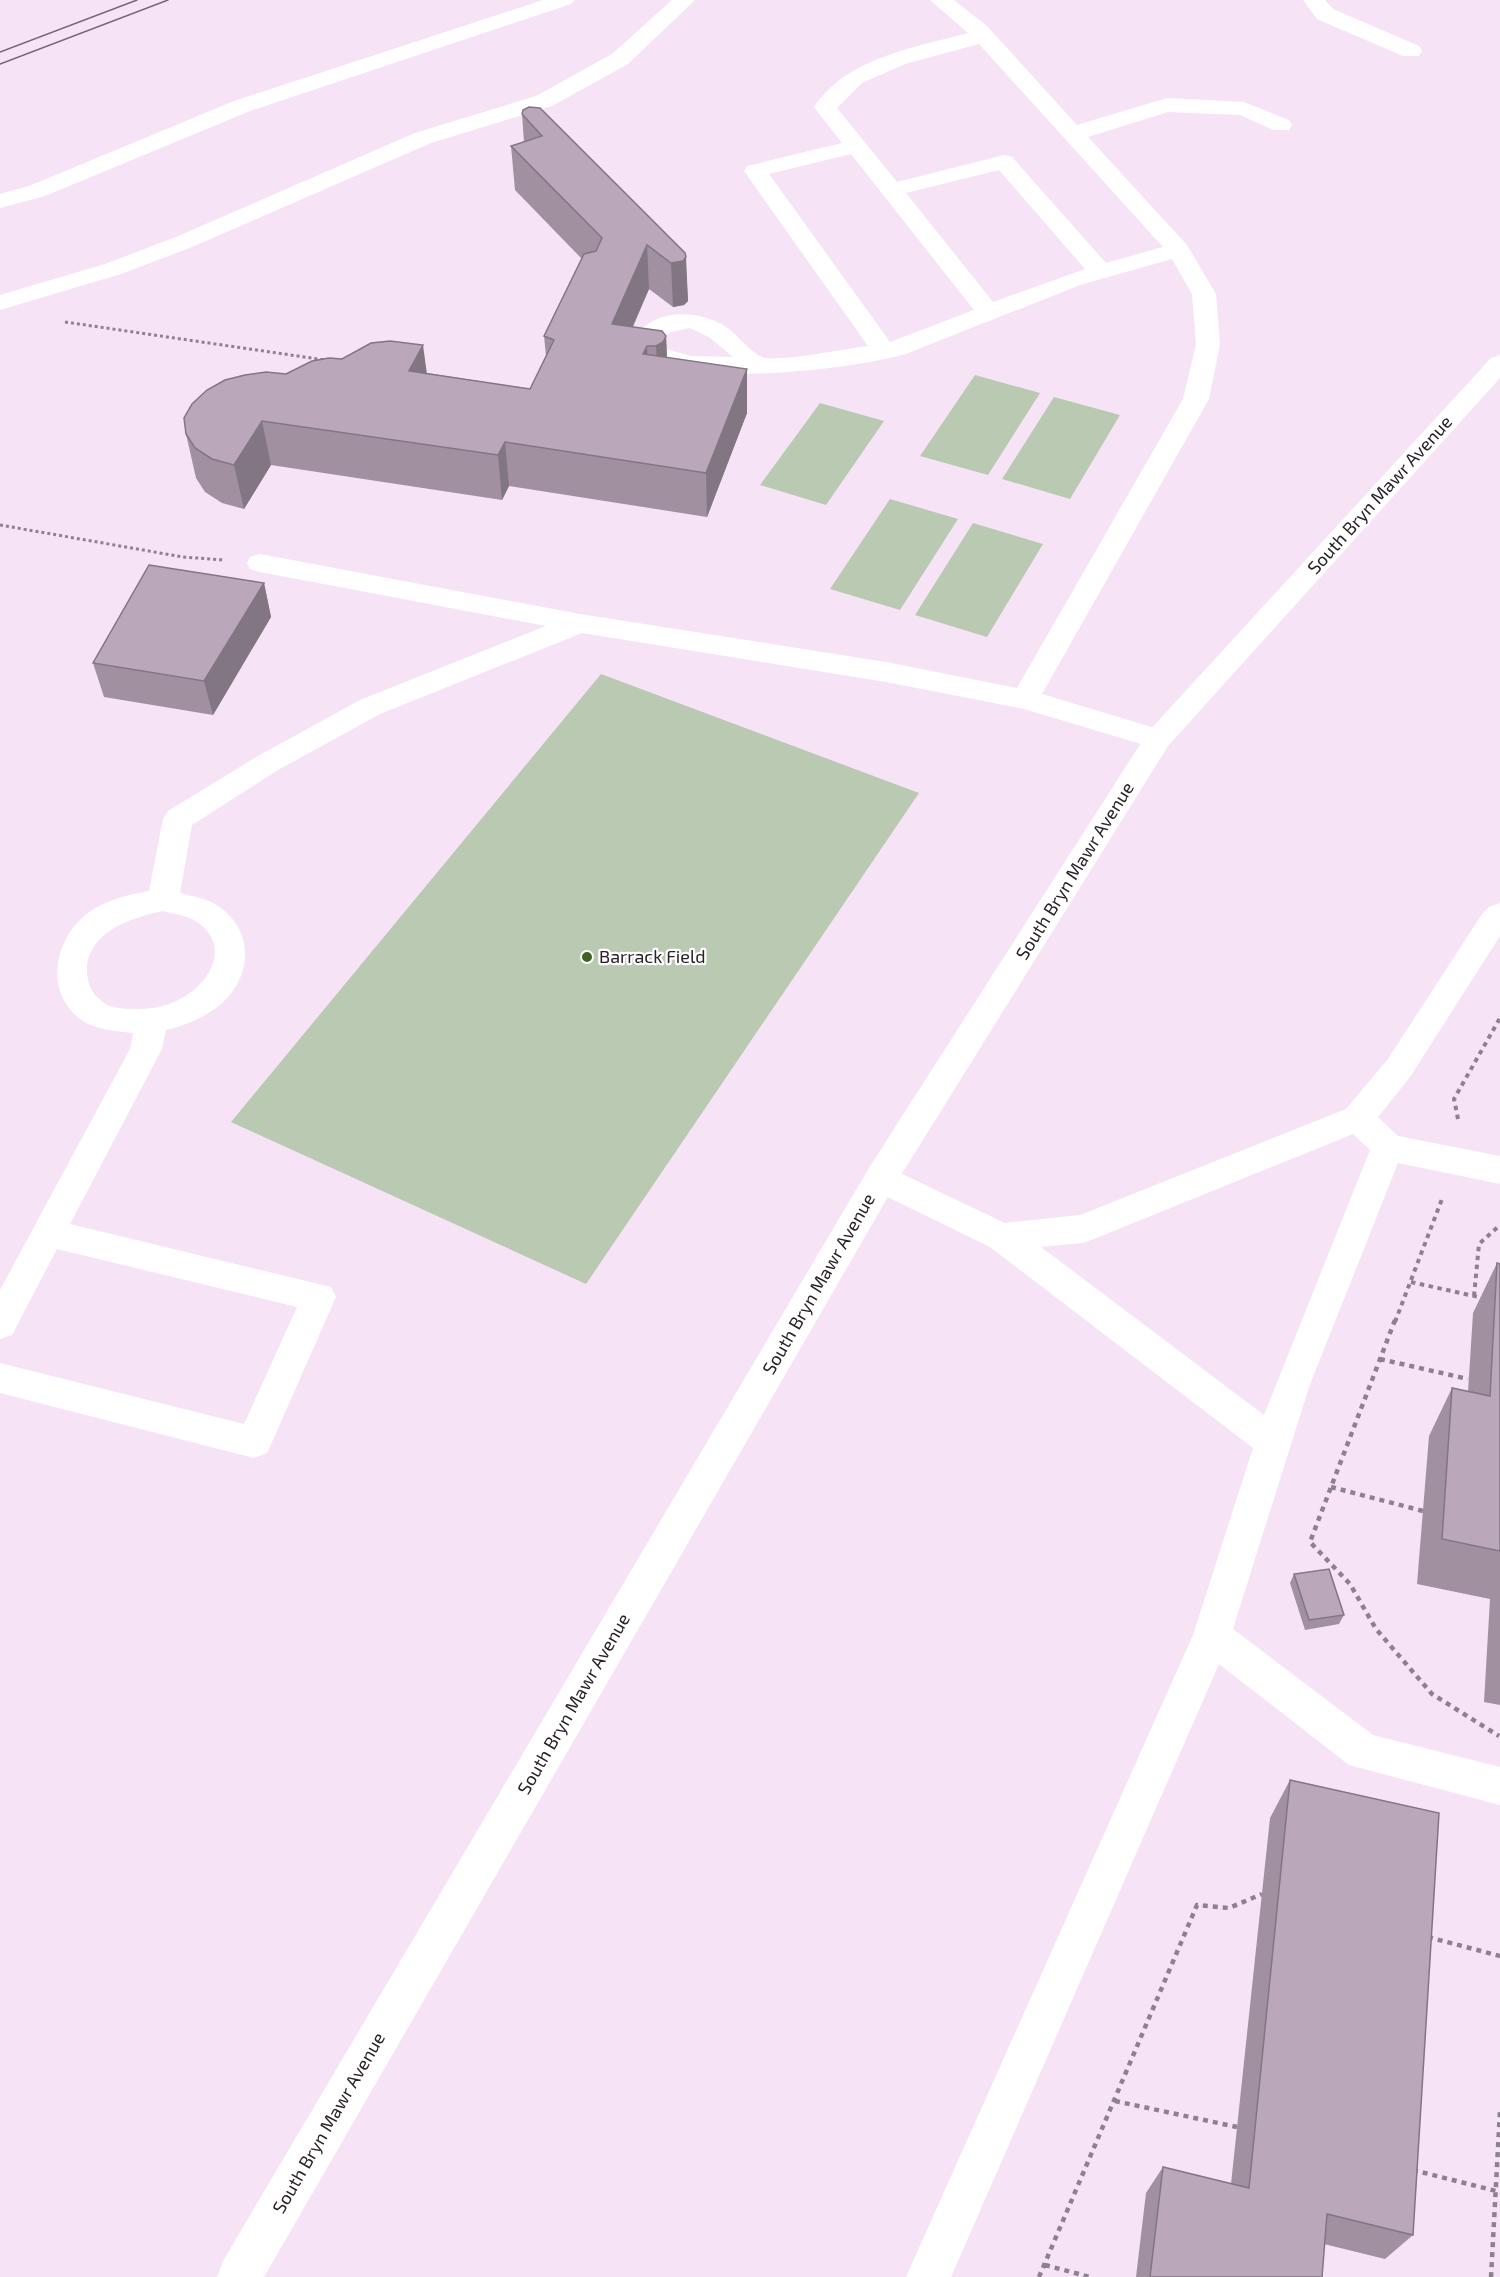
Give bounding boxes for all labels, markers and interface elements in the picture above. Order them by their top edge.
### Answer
street label: South Bryn Mawr Avenue [1302,411,1456,578]
street label: South Bryn Mawr Avenue [1010,777,1138,963]
place label: Barrack Field [599,945,706,967]
marker: Barrack Field [580,950,594,964]
street label: South Bryn Mawr Avenue [757,1189,879,1378]
street label: South Bryn Mawr Avenue [512,1609,634,1798]
street label: South Bryn Mawr Avenue [267,2028,389,2217]

